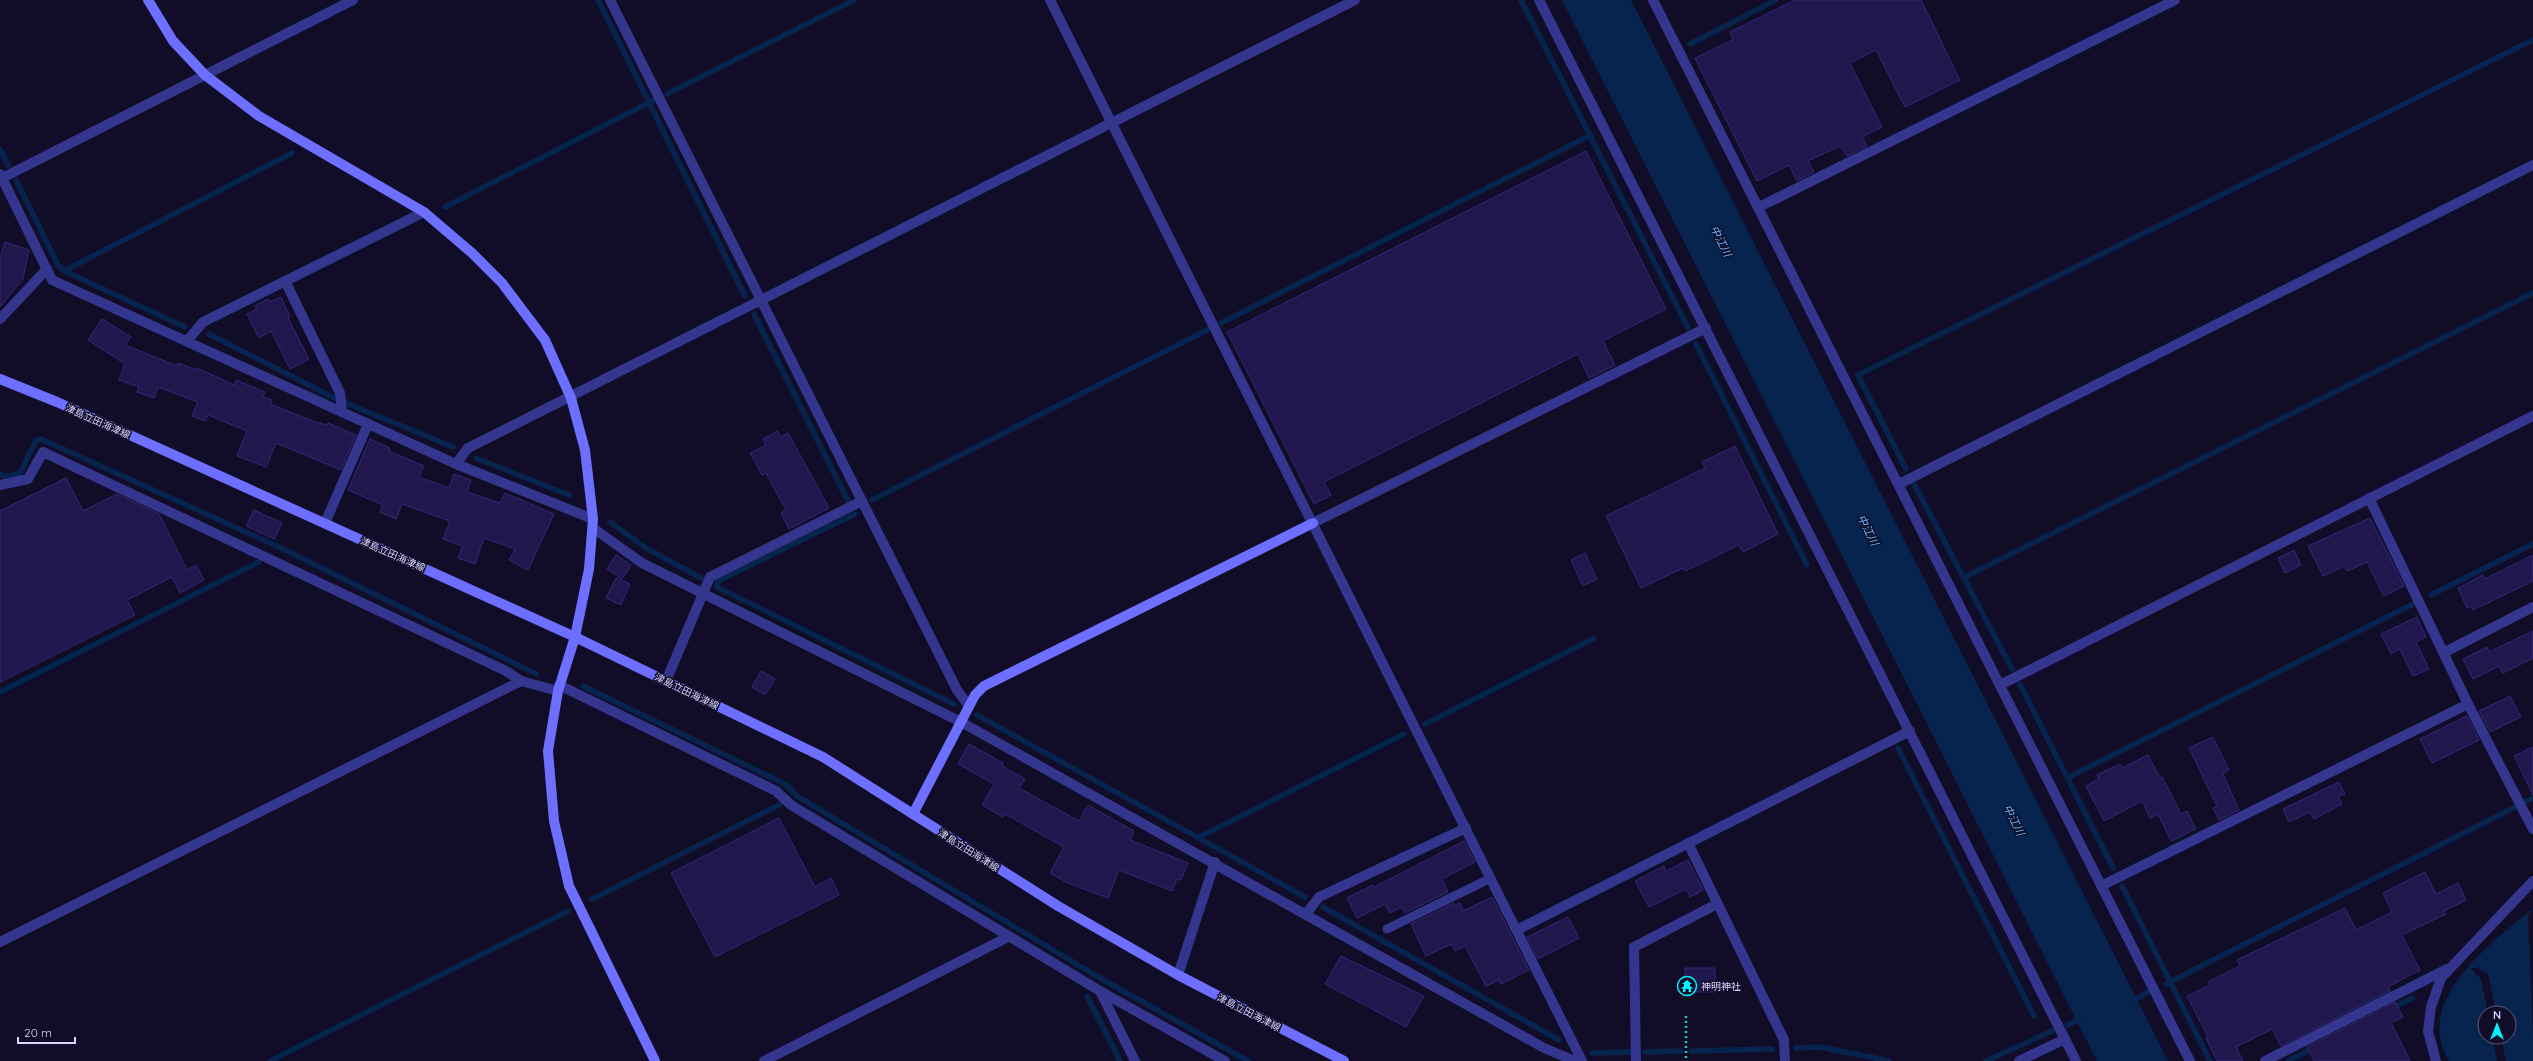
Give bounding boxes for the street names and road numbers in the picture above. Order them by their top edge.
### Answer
street label: 津島立田海津線 [63,401,132,442]
street label: 津島立田海津線 [358,534,427,575]
street label: 津島立田海津線 [652,670,721,713]
street label: 津島立田海津線 [936,826,1002,874]
street label: 津島立田海津線 [1215,991,1283,1034]

